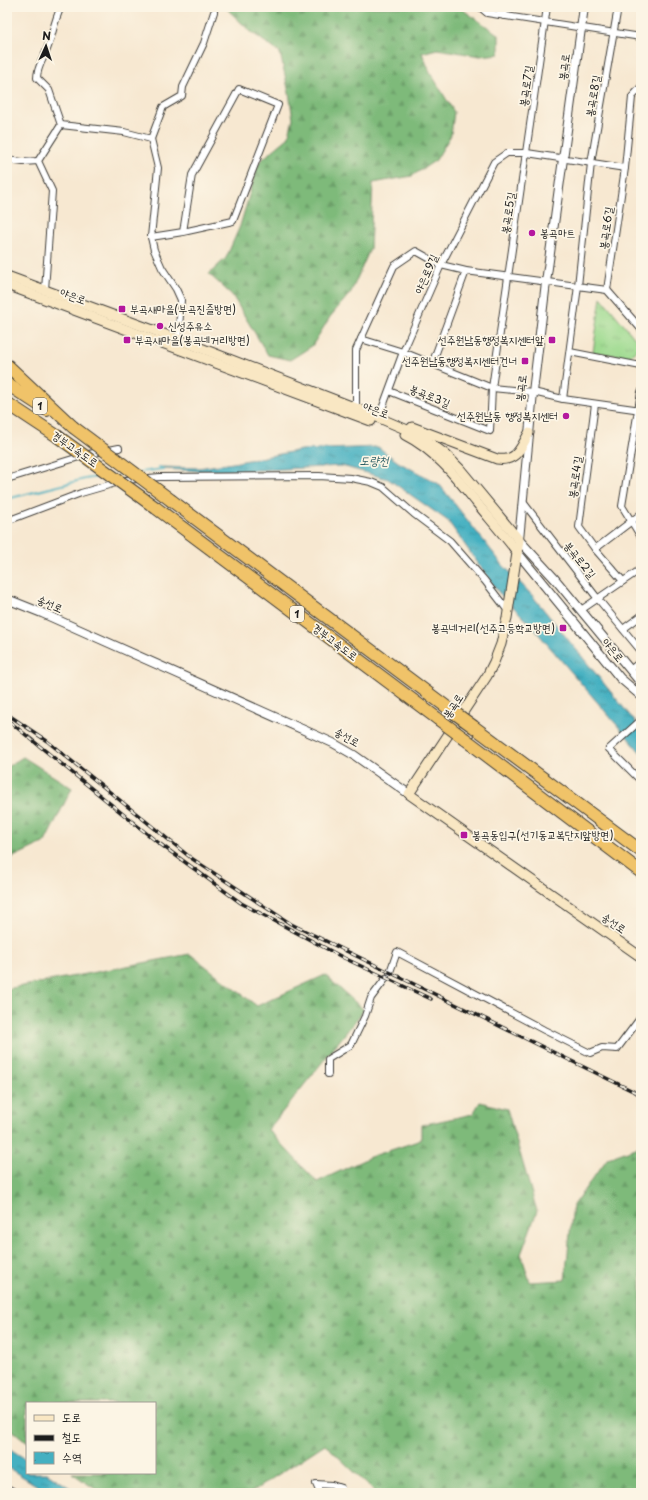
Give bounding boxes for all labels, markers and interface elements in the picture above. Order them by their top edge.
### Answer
north arrow [26,26,66,66]
text: N [42,27,52,44]
street label: 봉곡로 [553,53,574,81]
street label: 봉곡로7길 [514,64,537,108]
street label: 봉곡로8길 [580,73,605,118]
street label: 봉곡로5길 [496,190,519,235]
street label: 봉곡로6길 [594,205,617,250]
place label: 봉곡마트 [540,224,576,241]
marker: 봉곡마트 [527,228,537,238]
street label: 야은로9길 [409,251,442,296]
street label: 야은로 [58,283,89,308]
place label: 부곡새마을(부곡진즐방면) [130,300,236,317]
marker: 부곡새마을(부곡진즐방면) [117,304,127,314]
place label: 신성주유소 [168,317,212,334]
marker: 신성주유소 [155,321,165,331]
place label: 부곡새마을(봉곡네거리방면) [135,331,250,348]
place label: 선주원남동행정복지센터앞 [438,331,544,348]
marker: 부곡새마을(봉곡네거리방면) [122,335,132,345]
marker: 선주원남동행정복지센터앞 [547,335,557,345]
place label: 선주원남동행정복지센터건너 [402,352,517,369]
marker: 선주원남동행정복지센터건너 [520,356,530,366]
street label: 봉곡로 [511,374,530,402]
street label: 봉곡로3길 [407,380,453,411]
street label: 야은로 [361,397,392,422]
road number: 1 [33,398,47,414]
place label: 선주원남동 행정복지센터 [457,407,558,424]
marker: 선주원남동 행정복지센터 [561,411,571,421]
street label: 경부고속도로 [49,426,102,471]
water label: 도량천 [360,451,390,469]
street label: 봉곡로4길 [563,454,586,499]
street label: 봉곡로2길 [560,537,600,582]
street label: 송선로 [35,591,66,617]
road number: 1 [290,606,304,622]
street label: 경부고속도로 [309,619,362,664]
place label: 봉곡네거리(선주고등학교방면) [431,619,555,636]
marker: 봉곡네거리(선주고등학교방면) [558,623,568,633]
street label: 야은로 [598,634,628,665]
street label: 봉곡로 [438,690,467,721]
street label: 송선로 [332,723,363,751]
place label: 봉곡동입구(선기동교복단지앞방면) [472,826,613,843]
marker: 봉곡동입구(선기동교복단지앞방면) [459,830,469,840]
street label: 송선로 [599,908,630,937]
legend [26,1402,156,1474]
text: 도로 [62,1408,81,1426]
text: 철도 [62,1428,81,1446]
text: 수역 [62,1448,82,1466]

